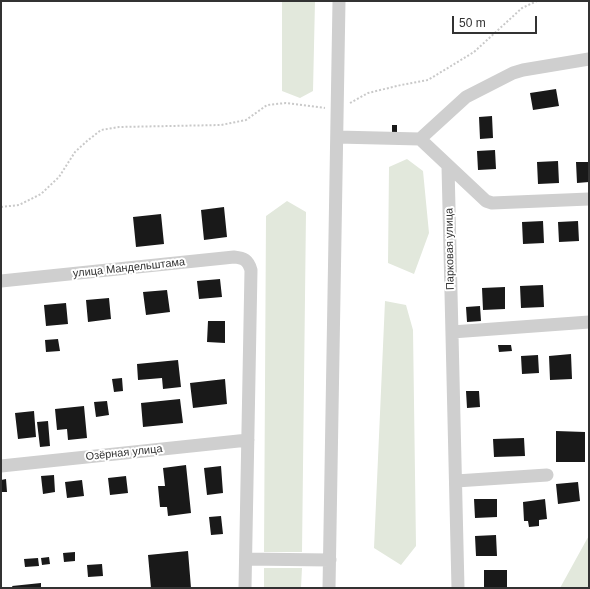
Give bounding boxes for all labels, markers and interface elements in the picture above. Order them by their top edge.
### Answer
scale bar [454,8,539,34]
text: 50 m [459,16,486,30]
street label: Парковая улица [443,208,457,290]
street label: улица Мандельштама [72,256,186,280]
street label: Озёрная улица [85,442,163,464]

